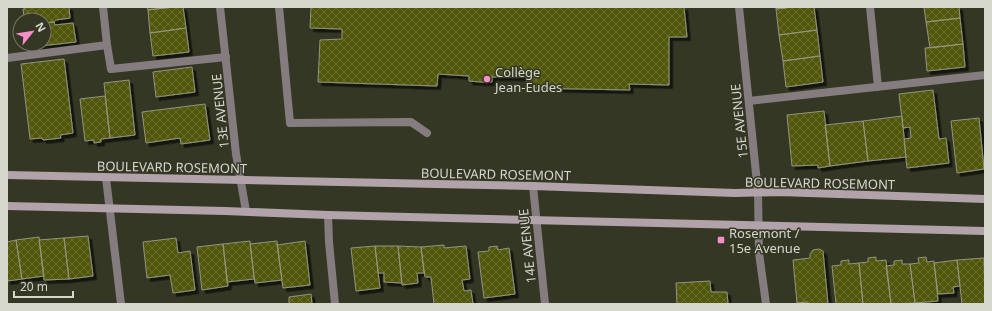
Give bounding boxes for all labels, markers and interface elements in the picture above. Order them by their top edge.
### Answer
north arrow [12,12,52,52]
text: N [32,19,50,34]
place label: Collège Jean-Eudes [493,63,562,96]
street label: 13E AVENUE [207,73,233,149]
marker: Collège Jean-Eudes [482,74,492,84]
street label: 15E AVENUE [726,83,752,159]
street label: BOULEVARD ROSEMONT [97,157,248,177]
street label: BOULEVARD ROSEMONT [421,164,572,184]
street label: BOULEVARD ROSEMONT [745,173,896,193]
street label: 14E AVENUE [514,208,540,284]
place label: Rosemont / 15e Avenue [729,224,800,257]
marker: Rosemont / 15e Avenue [716,235,726,245]
scale bar [14,273,73,299]
text: 20 m [20,278,48,295]

